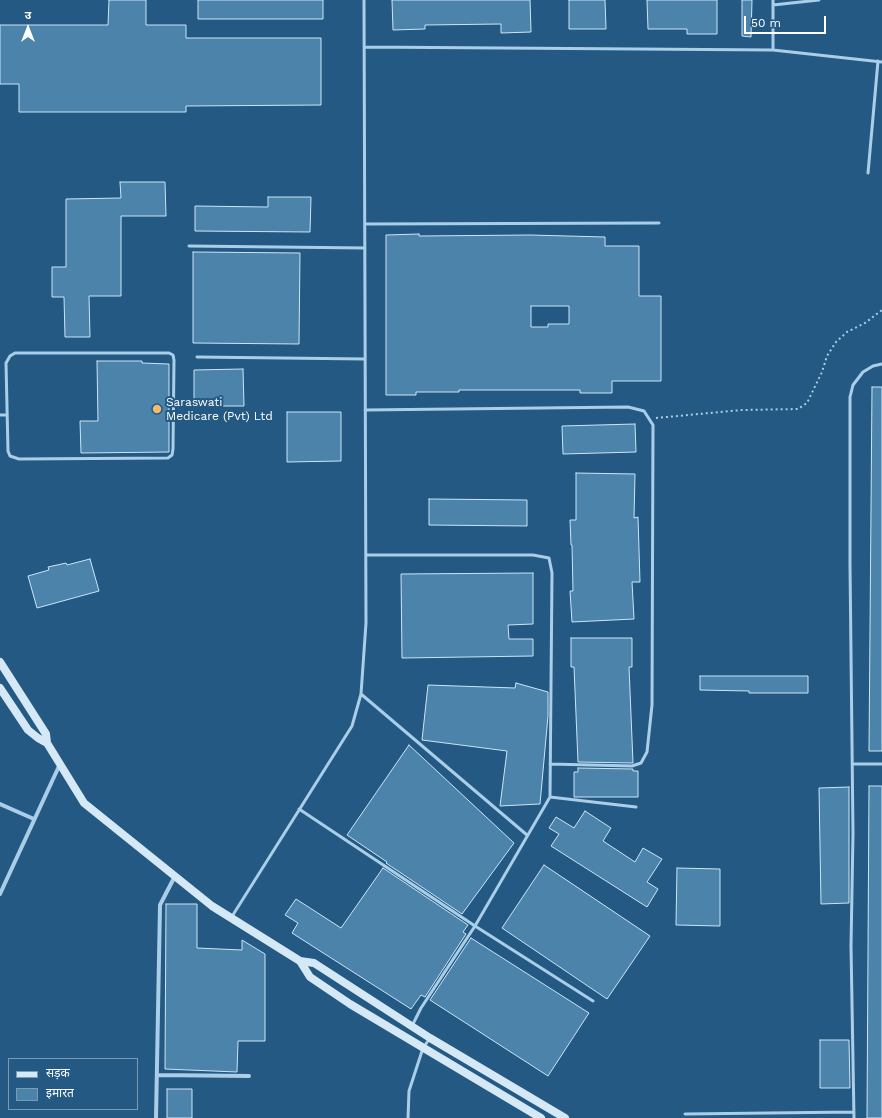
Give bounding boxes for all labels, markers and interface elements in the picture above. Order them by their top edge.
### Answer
north arrow [8,8,48,48]
scale bar [746,8,828,34]
text: उ [25,9,31,22]
text: 50 m [751,16,781,30]
place label: Saraswati Medicare (Pvt) Ltd [166,395,273,423]
marker: Saraswati Medicare (Pvt) Ltd [151,403,163,415]
legend [8,1058,138,1110]
text: सड़क [46,1066,70,1080]
text: इमारत [46,1086,74,1100]

